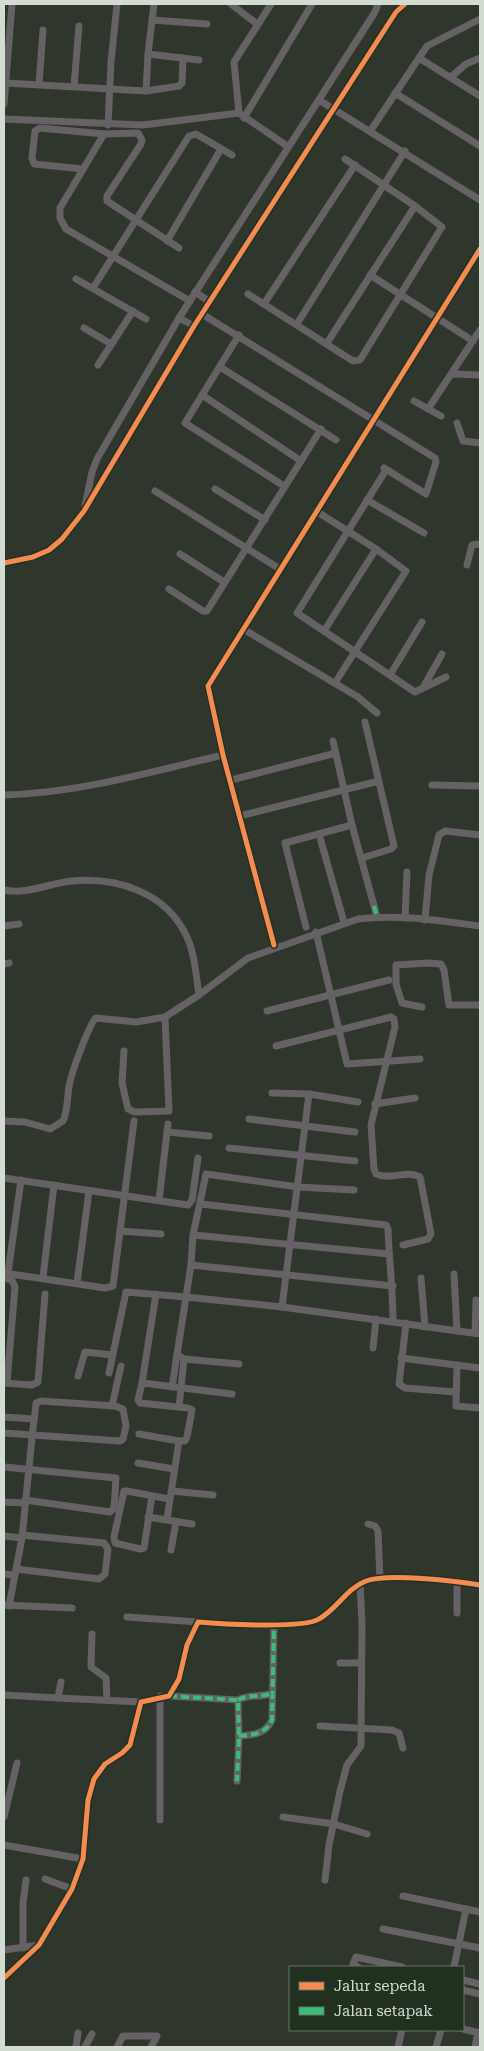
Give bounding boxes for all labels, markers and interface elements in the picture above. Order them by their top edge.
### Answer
legend [289,1966,464,2031]
text: Jalur sepeda [334,1977,425,1995]
text: Jalan setapak [334,2002,433,2020]

